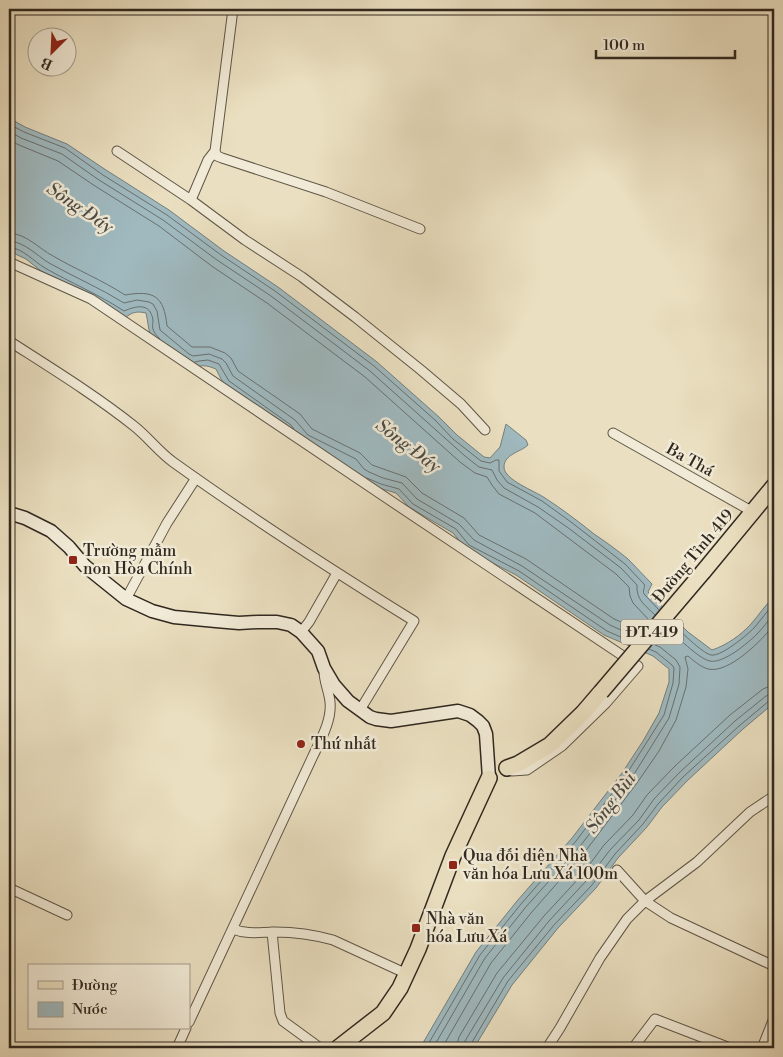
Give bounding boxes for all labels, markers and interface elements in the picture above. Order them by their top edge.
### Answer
north arrow [28,28,78,78]
scale bar [596,28,734,60]
text: 100 m [603,36,645,55]
text: B [39,53,56,73]
water label: Sông Đáy [42,177,118,239]
water label: Sông Đáy [371,414,446,478]
street label: Ba Thá [662,438,718,482]
street label: Đường Tỉnh 419 [648,505,738,607]
place label: Trường mầm non Hòa Chính [83,541,193,579]
marker: Trường mầm non Hòa Chính [67,554,79,566]
road number: ĐT.419 [621,620,683,644]
place label: Thứ nhất [311,734,377,754]
marker: Thứ nhất [295,738,307,750]
water label: Sông Bùi [580,767,642,838]
place label: Qua đối diện Nhà văn hóa Lưu Xá 100m [462,846,618,884]
marker: Qua đối diện Nhà văn hóa Lưu Xá 100m [447,859,459,871]
place label: Nhà văn hóa Lưu Xá [426,909,508,947]
marker: Nhà văn hóa Lưu Xá [410,922,422,934]
legend [28,964,190,1030]
text: Đường [72,976,118,995]
text: Nước [72,1000,108,1019]

